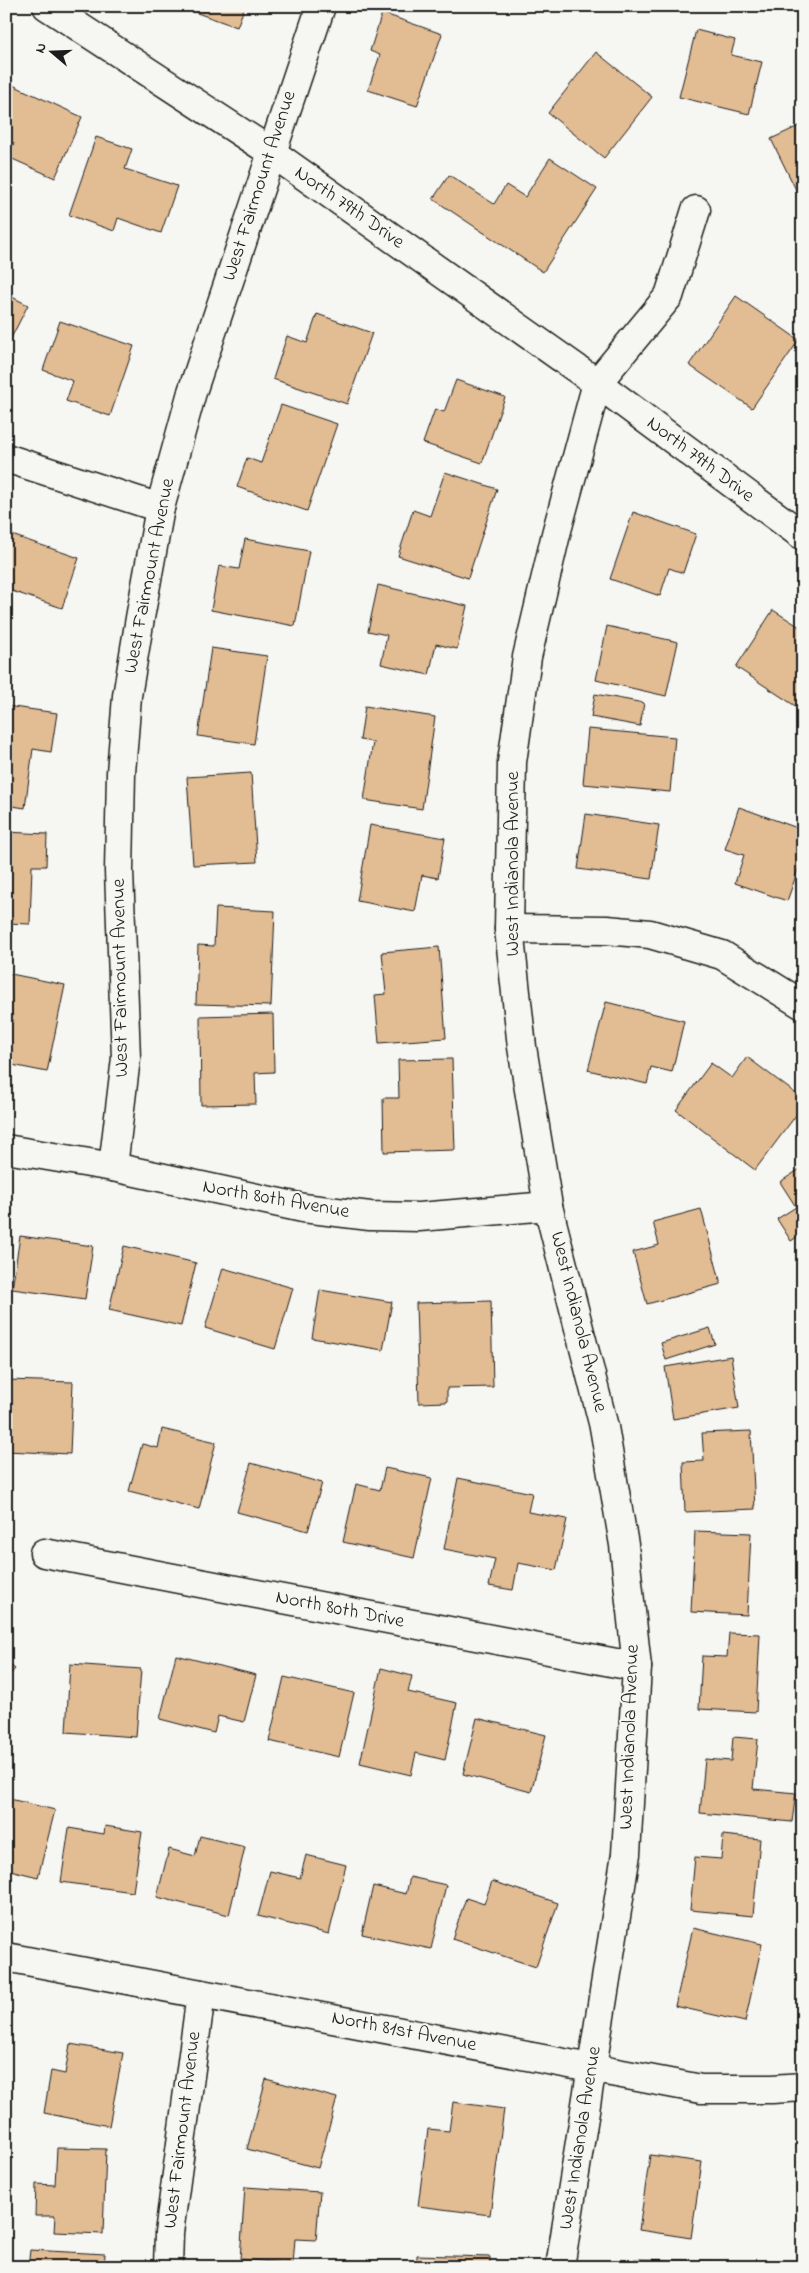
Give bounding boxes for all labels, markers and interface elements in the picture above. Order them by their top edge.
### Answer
north arrow [28,28,78,78]
text: N [30,40,53,56]
street label: West Fairmount Avenue [216,87,304,285]
street label: North 79th Drive [288,159,410,257]
street label: North 79th Drive [640,410,760,510]
street label: West Fairmount Avenue [117,476,183,676]
street label: West Indianola Avenue [499,771,528,957]
street label: West Fairmount Avenue [105,878,137,1078]
street label: North 80th Avenue [200,1173,352,1227]
street label: West Indianola Avenue [542,1229,614,1415]
street label: North 80th Drive [273,1583,407,1637]
street label: West Indianola Avenue [612,1644,648,1830]
street label: North 81st Avenue [329,2004,479,2060]
street label: West Fairmount Avenue [157,2030,209,2230]
street label: West Indianola Avenue [552,2044,610,2232]

